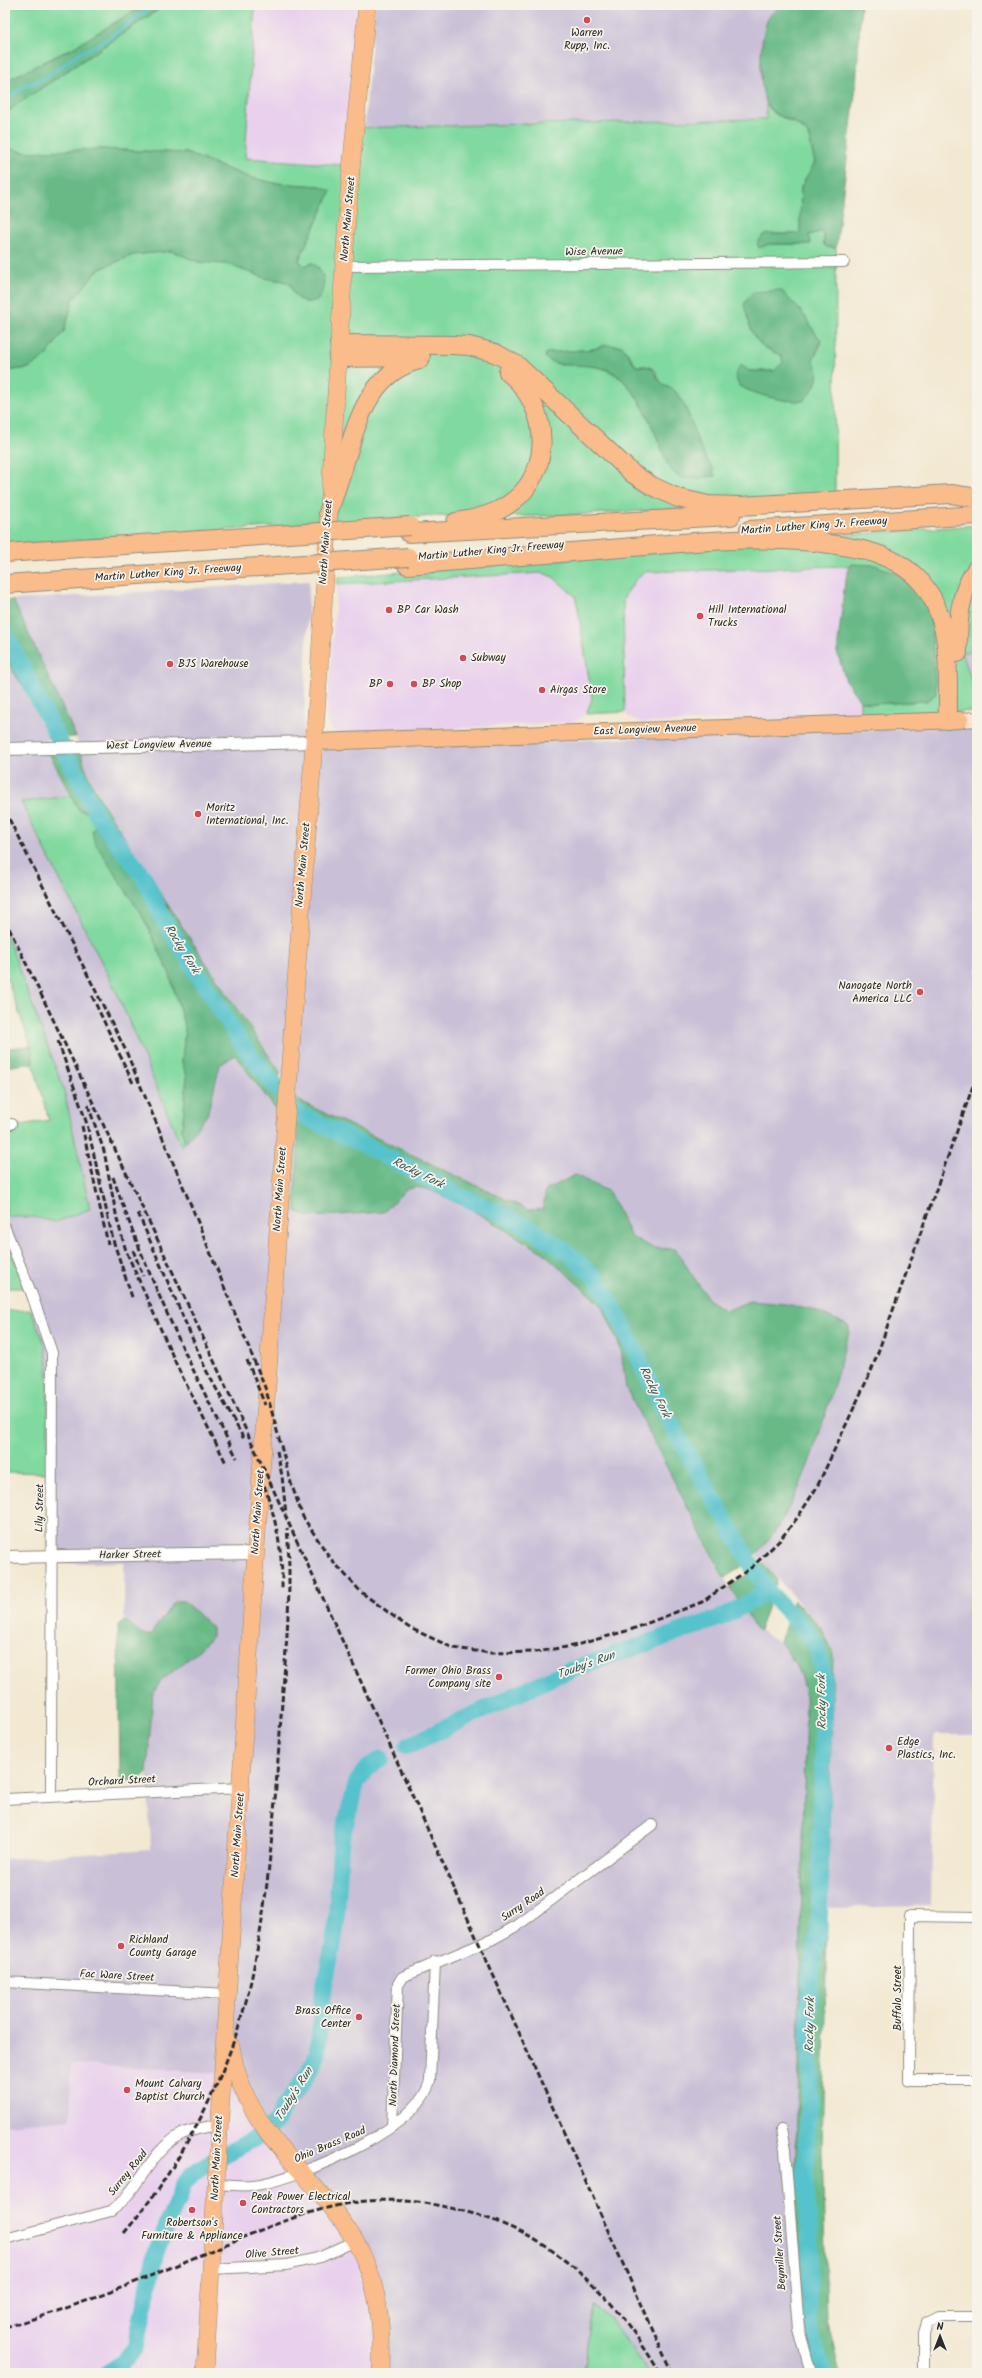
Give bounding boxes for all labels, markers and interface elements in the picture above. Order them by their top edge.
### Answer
marker: Warren Rupp, Inc. [582,15,592,25]
place label: Warren Rupp, Inc. [564,24,610,55]
street label: North Main Street [335,175,361,262]
street label: Wise Avenue [565,242,623,262]
street label: North Main Street [314,498,338,585]
street label: Martin Luther King Jr. Freeway [740,512,889,540]
street label: Martin Luther King Jr. Freeway [417,536,566,566]
street label: Martin Luther King Jr. Freeway [94,559,243,587]
place label: BP Car Wash [397,601,459,619]
place label: Hill International Trucks [708,601,787,632]
marker: BP Car Wash [384,605,394,615]
marker: Hill International Trucks [695,611,705,621]
place label: Subway [471,649,506,667]
marker: Subway [458,653,468,663]
place label: BJS Warehouse [178,655,249,673]
marker: BJS Warehouse [165,659,175,669]
place label: BP [369,675,383,693]
place label: BP Shop [422,675,462,693]
marker: BP [385,679,395,689]
marker: BP Shop [409,679,419,689]
place label: Airgas Store [550,681,606,699]
marker: Airgas Store [537,685,547,695]
street label: East Longview Avenue [593,719,697,741]
street label: West Longview Avenue [106,735,212,755]
place label: Moritz International, Inc. [206,799,288,830]
marker: Moritz International, Inc. [193,809,203,819]
street label: North Main Street [290,821,316,908]
water label: Rocky Fork [159,921,206,979]
place label: Nanogate North America LLC [838,977,912,1008]
marker: Nanogate North America LLC [915,987,925,997]
street label: North Main Street [268,1145,292,1232]
water label: Rocky Fork [389,1152,449,1195]
water label: Rocky Fork [634,1363,677,1423]
street label: North Main Street [246,1468,270,1555]
street label: Lily Street [31,1483,49,1533]
street label: Harker Street [99,1545,162,1565]
water label: Touby's Run [554,1645,619,1684]
place label: Former Ohio Brass Company site [405,1662,491,1693]
marker: Former Ohio Brass Company site [494,1672,504,1682]
water label: Rocky Fork [812,1672,832,1730]
place label: Edge Plastics, Inc. [897,1733,956,1764]
marker: Edge Plastics, Inc. [884,1743,894,1753]
street label: Orchard Street [88,1770,157,1792]
street label: North Main Street [226,1791,250,1878]
street label: Surry Road [497,1883,549,1926]
place label: Richland County Garage [129,1931,196,1962]
marker: Richland County Garage [116,1941,126,1951]
street label: Buffalo Street [889,1964,907,2031]
street label: Fac Ware Street [79,1965,156,1987]
water label: Rocky Fork [800,1995,820,2053]
place label: Brass Office Center [295,2002,352,2033]
street label: North Diamond Street [384,2003,406,2107]
marker: Brass Office Center [354,2012,364,2022]
water label: Touby's Run [270,2062,319,2125]
place label: Mount Calvary Baptist Church [135,2075,205,2106]
marker: Mount Calvary Baptist Church [122,2085,132,2095]
street label: North Main Street [206,2114,228,2201]
street label: Ohio Brass Road [291,2122,369,2168]
street label: Surrey Road [104,2146,153,2200]
place label: Peak Power Electrical Contractors [251,2188,351,2219]
marker: Peak Power Electrical Contractors [238,2198,248,2208]
marker: Robertson's Furniture & Appliance [187,2205,197,2215]
place label: Robertson's Furniture & Appliance [141,2214,243,2245]
street label: Beymiller Street [768,2214,792,2291]
street label: Olive Street [244,2242,300,2264]
north arrow [920,2316,960,2356]
text: N [937,2318,944,2336]

